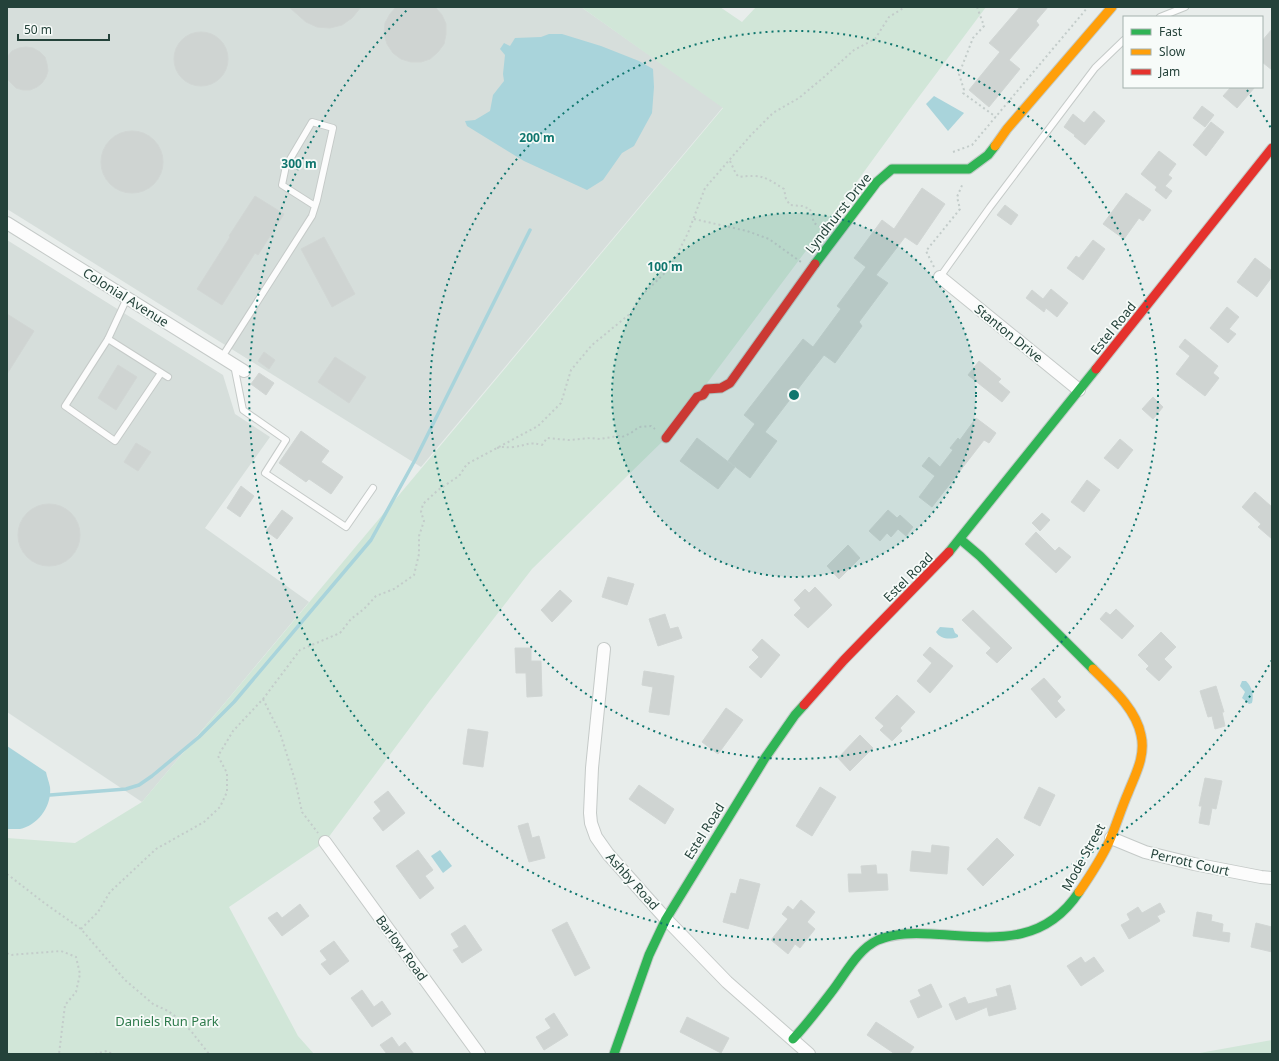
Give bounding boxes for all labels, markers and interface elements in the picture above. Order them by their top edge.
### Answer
scale bar [18,16,109,42]
legend [1123,16,1263,88]
text: 50 m [24,21,52,38]
text: Fast [1159,23,1183,40]
text: Slow [1159,43,1186,60]
text: Jam [1158,63,1180,80]
text: 200 m [519,129,555,146]
text: 300 m [281,155,317,172]
street label: Lyndhurst Drive [801,169,875,257]
text: 100 m [647,258,683,275]
street label: Colonial Avenue [80,263,172,331]
street label: Estel Road [1086,298,1140,358]
street label: Stanton Drive [971,300,1047,366]
centre of rings [787,388,801,402]
street label: Estel Road [879,548,937,606]
street label: Estel Road [680,799,728,863]
street label: Mode Street [1057,820,1109,894]
street label: Perrott Court [1149,844,1232,880]
street label: Ashby Road [602,848,664,914]
street label: Barlow Road [372,912,432,984]
park label: Daniels Run Park [115,1012,219,1030]

